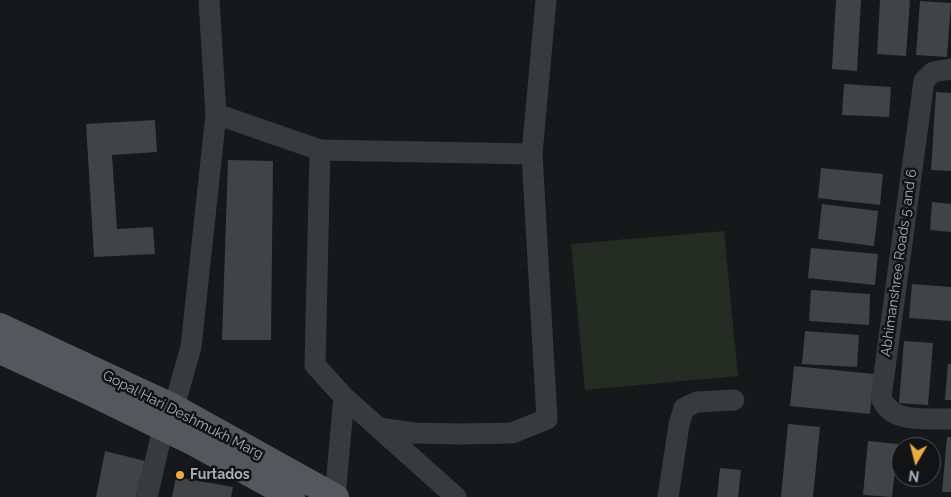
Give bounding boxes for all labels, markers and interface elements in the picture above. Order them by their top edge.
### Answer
street label: Abhimanshree Roads 5 and 6 [878,168,920,358]
street label: Gopal Hari Deshmukh Marg [100,367,266,463]
north arrow [891,437,941,487]
place label: Furtados [190,467,250,483]
text: N [908,467,920,485]
marker: Furtados [174,469,186,481]

